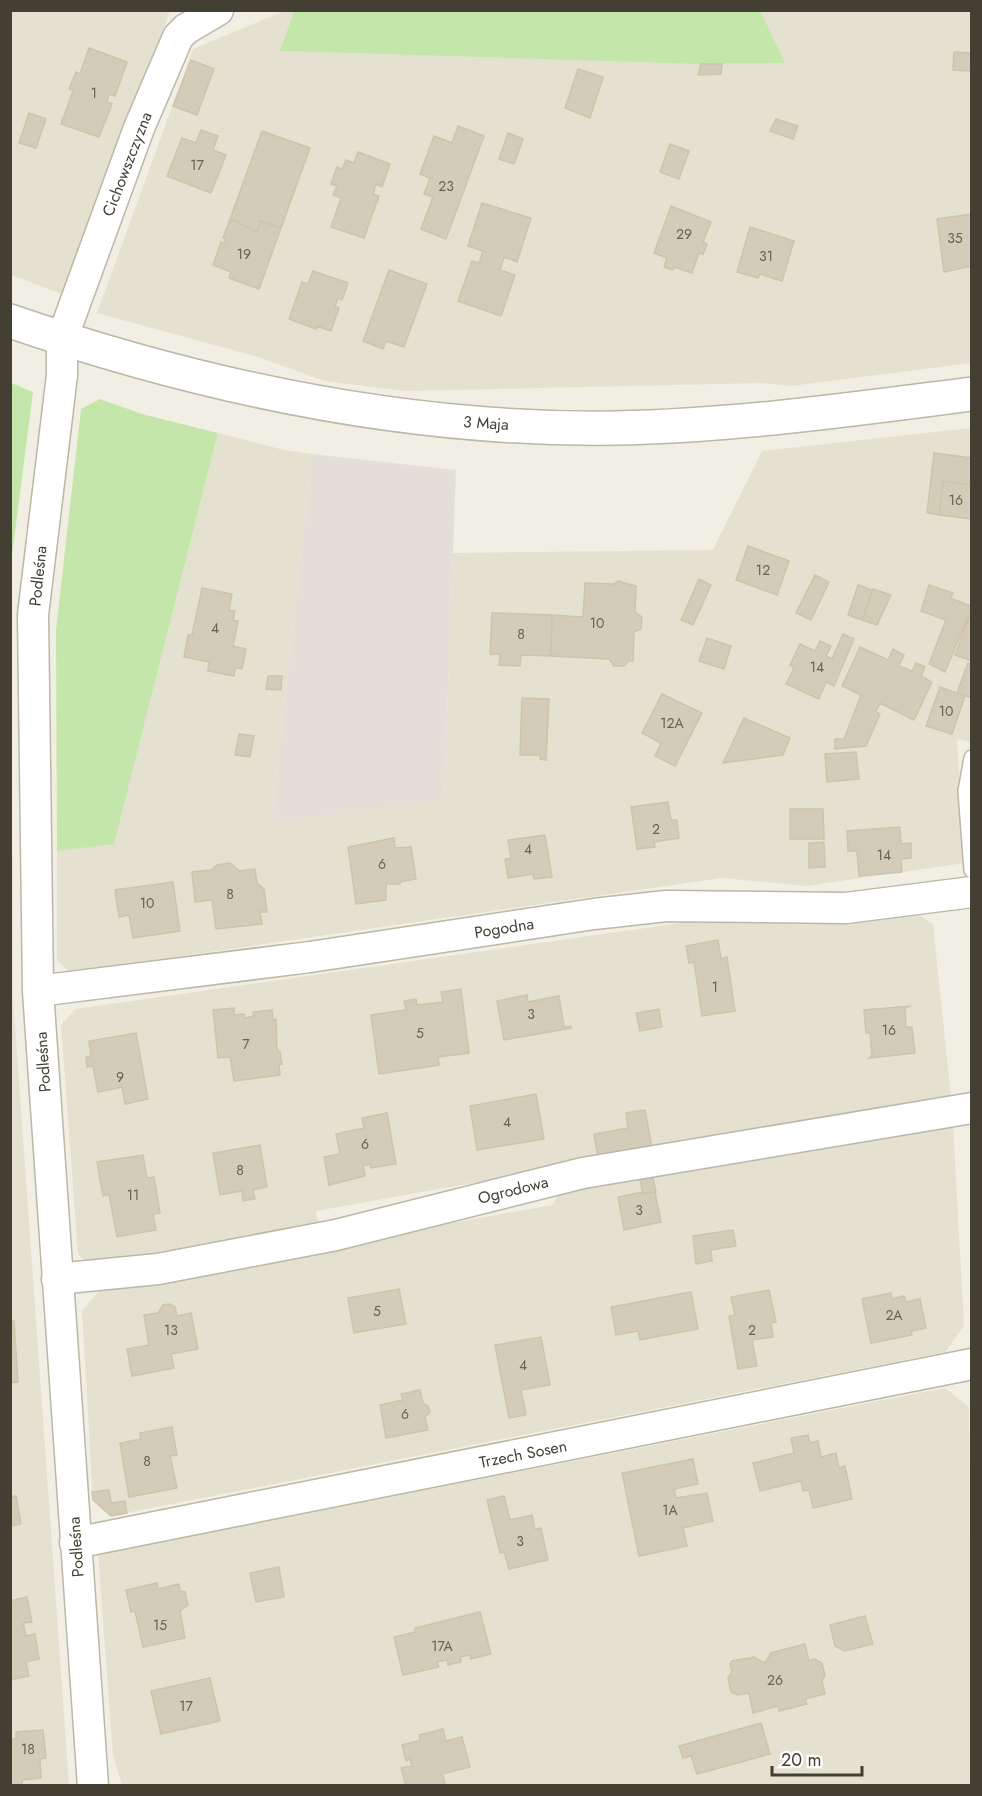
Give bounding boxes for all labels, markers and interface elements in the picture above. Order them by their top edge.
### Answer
house number: 1 [91,83,97,103]
street label: Cichowszczyzna [96,108,158,220]
house number: 17 [190,155,204,175]
house number: 23 [438,176,454,196]
house number: 29 [676,224,692,244]
house number: 35 [947,228,963,248]
house number: 19 [237,244,251,264]
house number: 31 [759,246,773,266]
street label: 3 Maja [462,410,510,436]
house number: 16 [949,490,963,510]
street label: Podleśna [23,545,53,607]
house number: 12 [756,560,770,580]
house number: 10 [590,613,604,633]
house number: 4 [211,618,219,638]
house number: 8 [517,624,525,644]
house number: 14 [810,657,824,677]
house number: 10 [939,701,953,721]
house number: 12A [660,713,685,733]
house number: 2 [652,819,660,839]
house number: 4 [524,839,532,859]
house number: 14 [877,845,891,865]
house number: 6 [378,854,386,874]
house number: 8 [226,884,234,904]
house number: 10 [140,893,154,913]
street label: Pogodna [473,912,535,944]
house number: 1 [712,977,718,997]
house number: 3 [527,1004,535,1024]
house number: 16 [882,1020,896,1040]
house number: 5 [416,1023,424,1043]
street label: Podleśna [29,1031,57,1093]
house number: 7 [242,1034,250,1054]
house number: 9 [116,1067,124,1087]
house number: 4 [503,1112,511,1132]
house number: 6 [361,1134,369,1154]
house number: 8 [236,1160,244,1180]
street label: Ogrodowa [475,1170,551,1210]
house number: 11 [127,1185,139,1205]
house number: 3 [635,1200,643,1220]
house number: 5 [373,1301,381,1321]
house number: 2A [885,1305,903,1325]
house number: 13 [164,1320,178,1340]
house number: 2 [748,1320,756,1340]
house number: 4 [519,1355,527,1375]
house number: 6 [401,1404,409,1424]
street label: Trzech Sosen [477,1434,569,1474]
house number: 8 [143,1451,151,1471]
house number: 1A [662,1500,679,1520]
street label: Podleśna [62,1516,90,1578]
house number: 3 [516,1531,524,1551]
house number: 15 [153,1615,167,1635]
house number: 17A [431,1636,453,1656]
house number: 26 [767,1670,783,1690]
house number: 17 [179,1696,193,1716]
house number: 18 [21,1739,35,1759]
scale bar [772,1739,862,1777]
text: 20 m [781,1747,821,1773]

